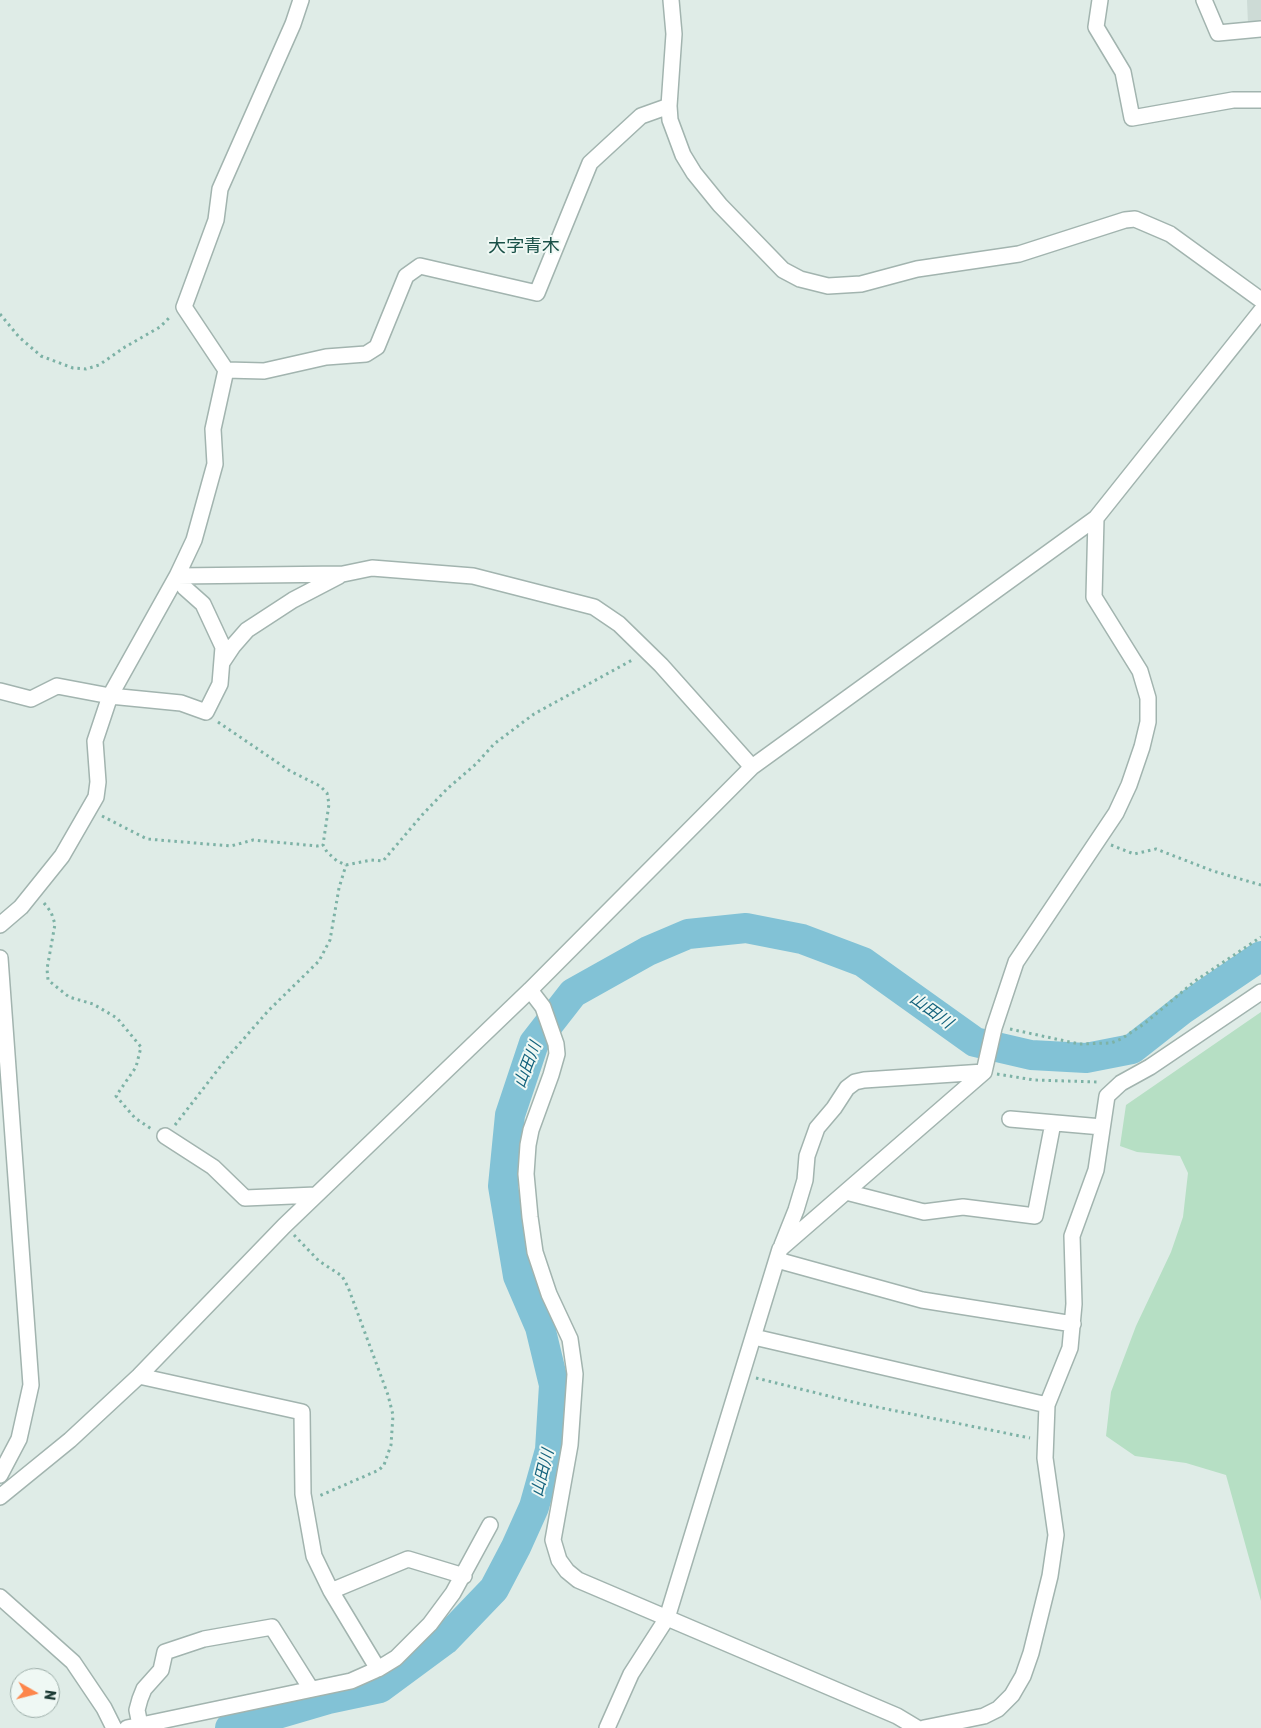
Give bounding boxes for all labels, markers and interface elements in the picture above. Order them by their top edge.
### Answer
district label: 大字青木 [488,236,560,258]
water label: 山田川 [906,989,956,1033]
water label: 山田川 [510,1039,546,1091]
water label: 山田川 [528,1447,558,1499]
north arrow [10,1668,60,1718]
text: N [40,1689,58,1701]

